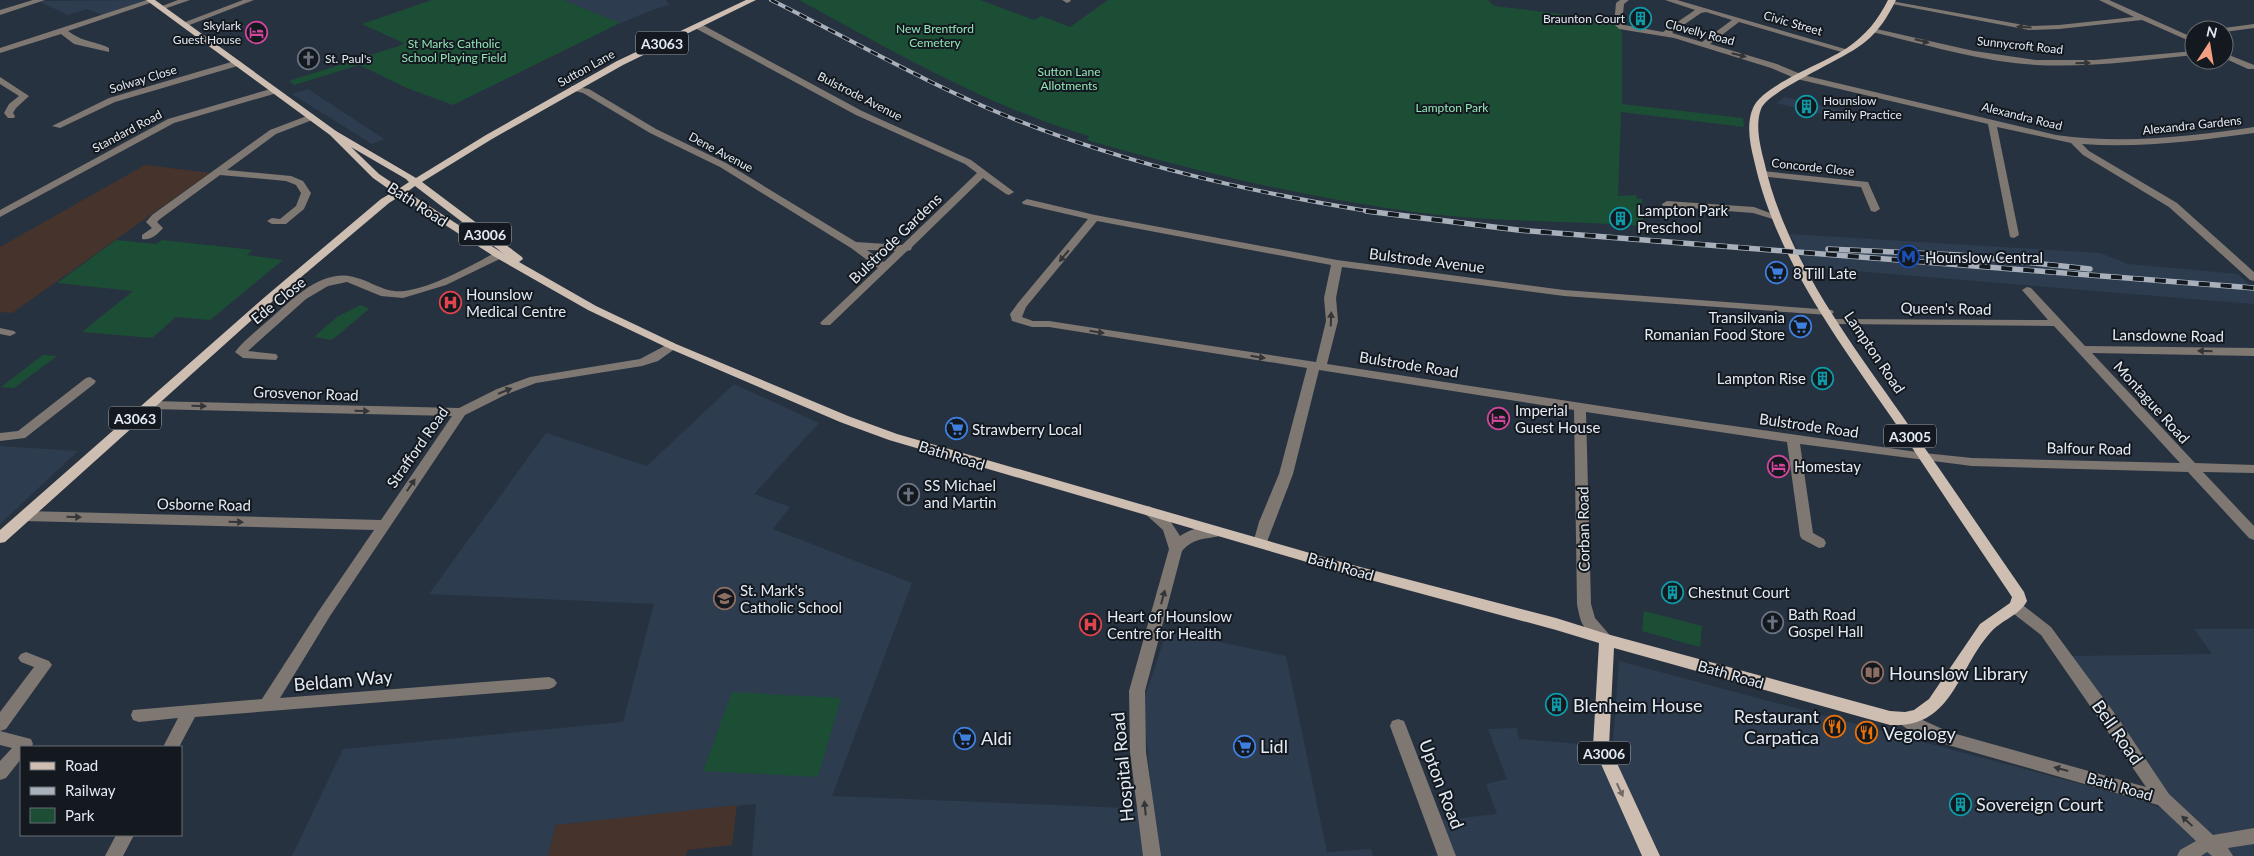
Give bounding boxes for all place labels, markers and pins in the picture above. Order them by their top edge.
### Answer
building icon: Braunton Court [1629,6,1653,30]
place label: Braunton Court [1543,11,1626,26]
place label: Skylark Guest House [173,18,242,47]
hotel icon: Skylark Guest House [245,20,269,44]
church icon: St. Paul's [297,46,321,70]
place label: St. Paul's [325,51,372,66]
place label: Hounslow Family Practice [1823,93,1902,122]
building icon: Hounslow Family Practice [1795,95,1819,119]
place label: Lampton Park Preschool [1637,201,1729,236]
building icon: Lampton Park Preschool [1609,207,1633,231]
metro station icon: Hounslow Central [1897,245,1921,269]
place label: Hounslow Central [1925,248,2043,266]
supermarket icon: 8 Till Late [1765,261,1789,285]
place label: 8 Till Late [1793,264,1857,282]
place label: Hounslow Medical Centre [466,285,566,320]
hospital icon: Hounslow Medical Centre [438,291,462,315]
place label: Transilvania Romanian Food Store [1644,308,1785,343]
supermarket icon: Transilvania Romanian Food Store [1789,314,1813,338]
building icon: Lampton Rise [1810,366,1834,390]
place label: Lampton Rise [1717,369,1806,387]
place label: Imperial Guest House [1515,401,1600,436]
hotel icon: Imperial Guest House [1487,407,1511,431]
supermarket icon: Strawberry Local [944,417,968,441]
place label: Strawberry Local [972,420,1082,438]
hotel icon: Homestay [1766,454,1790,478]
place label: Homestay [1794,457,1861,475]
place label: SS Michael and Martin [924,476,996,511]
church icon: SS Michael and Martin [896,482,920,506]
building icon: Chestnut Court [1660,580,1684,604]
place label: St. Mark's Catholic School [740,581,842,616]
place label: Chestnut Court [1688,583,1790,601]
school or university icon: St. Mark's Catholic School [712,587,736,611]
place label: Bath Road Gospel Hall [1788,605,1863,640]
place label: Heart of Hounslow Centre for Health [1107,607,1232,642]
church icon: Bath Road Gospel Hall [1760,611,1784,635]
hospital icon: Heart of Hounslow Centre for Health [1079,613,1103,637]
library icon: Hounslow Library [1861,661,1885,685]
place label: Hounslow Library [1889,662,2029,684]
building icon: Blenheim House [1545,693,1569,717]
place label: Blenheim House [1573,694,1703,716]
place label: Restaurant Carpatica [1734,705,1820,748]
restaurant icon: Restaurant Carpatica [1823,714,1847,738]
restaurant icon: Vegology [1855,721,1879,745]
place label: Vegology [1883,722,1957,744]
supermarket icon: Aldi [953,726,977,750]
place label: Aldi [981,727,1012,749]
supermarket icon: Lidl [1232,734,1256,758]
place label: Lidl [1260,735,1288,757]
building icon: Sovereign Court [1948,792,1972,816]
place label: Sovereign Court [1976,793,2104,815]

